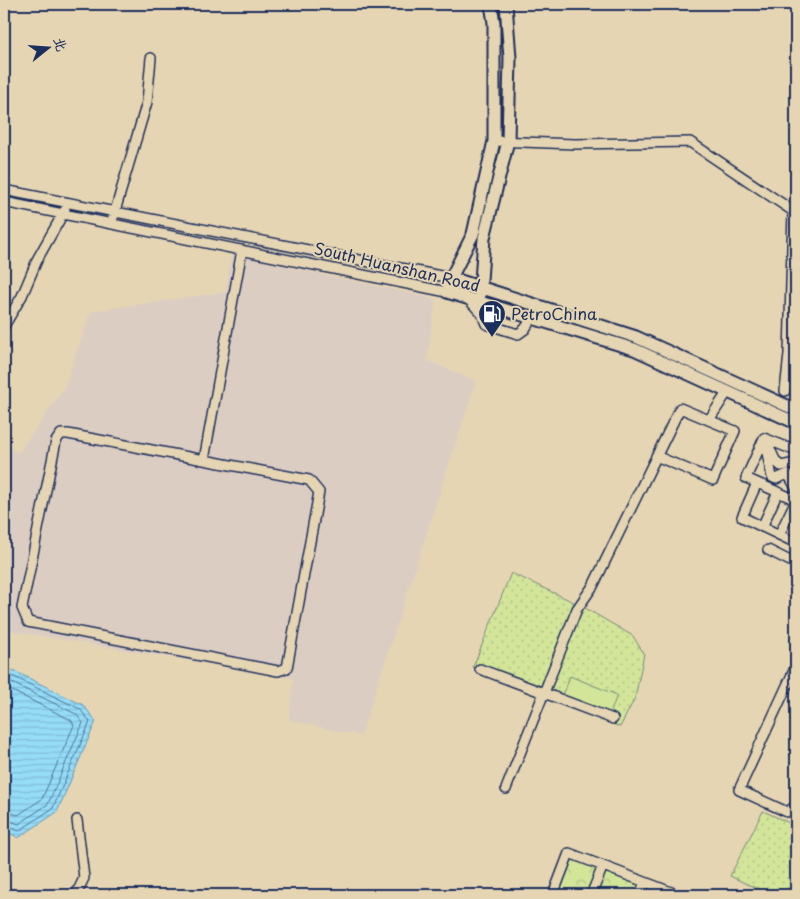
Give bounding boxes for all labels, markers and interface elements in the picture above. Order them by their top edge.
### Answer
north arrow [22,22,72,72]
text: 北 [49,34,73,54]
street label: South Huanshan Road [312,235,482,297]
fuel station icon: PetroChina [477,299,507,338]
place label: PetroChina [511,301,597,325]

